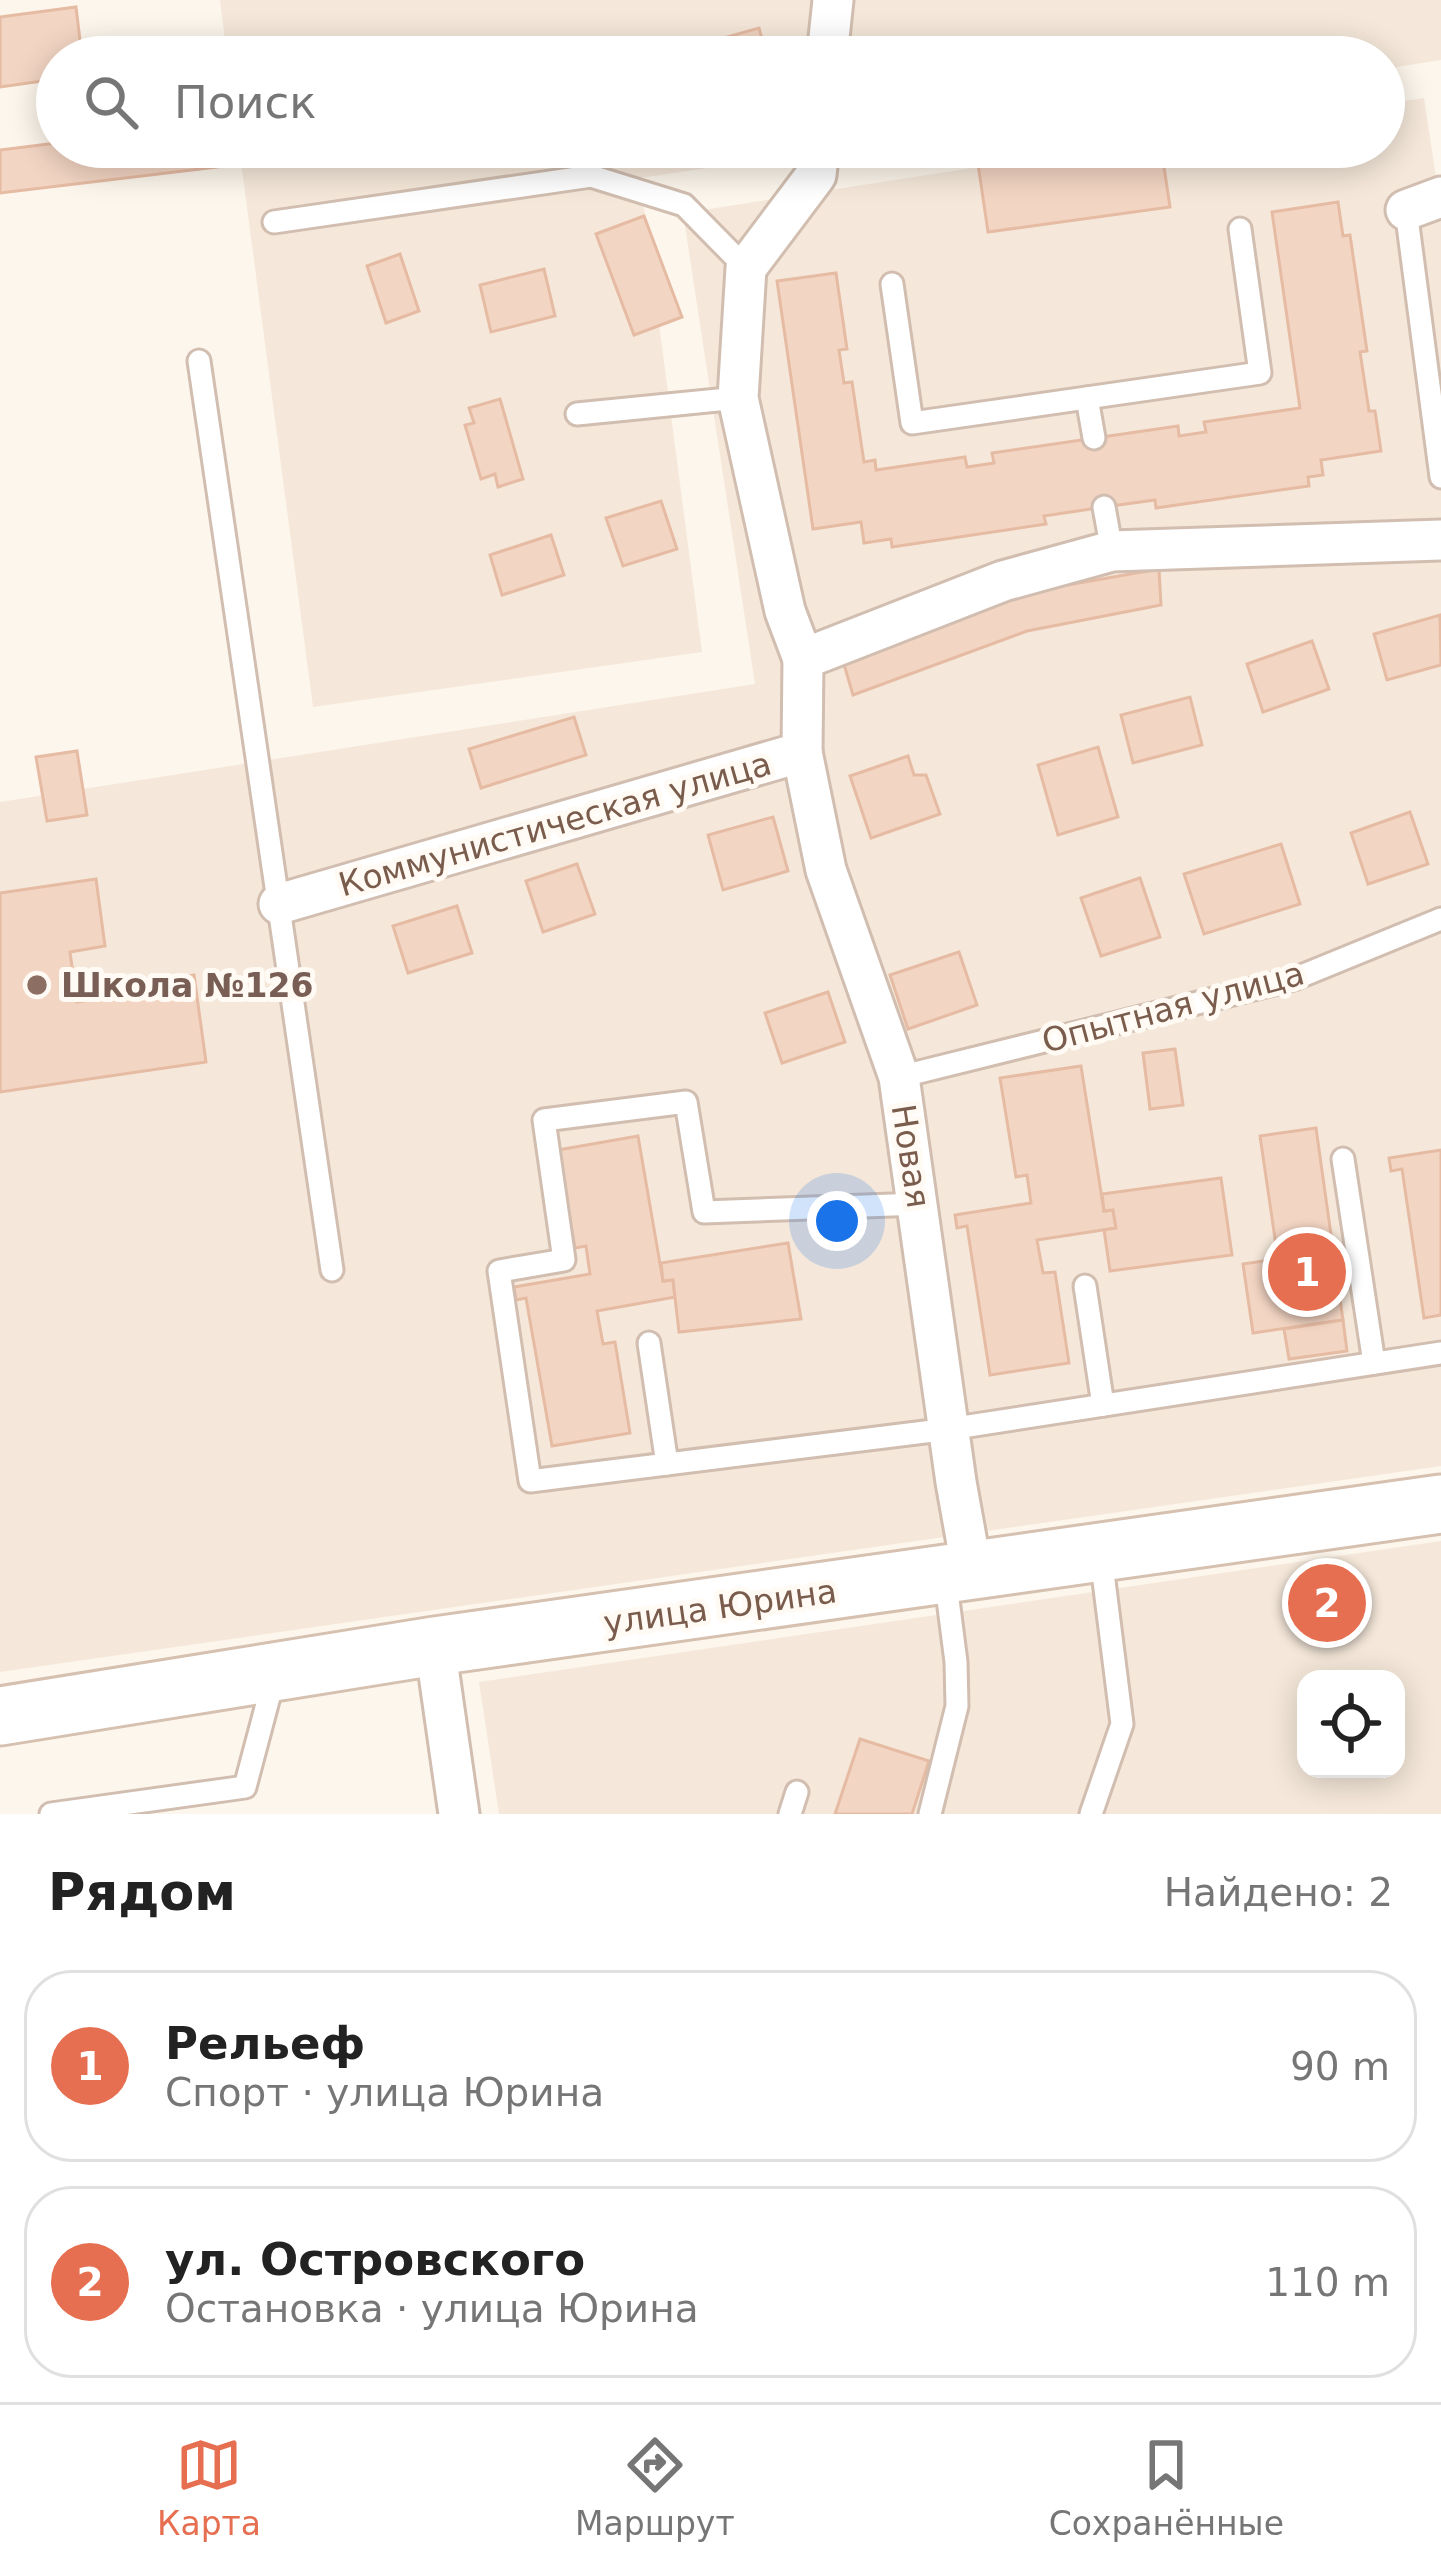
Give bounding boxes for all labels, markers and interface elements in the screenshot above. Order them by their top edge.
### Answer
search box [36,36,1405,168]
icon: search [78,69,144,135]
text: Поиск [174,76,317,129]
street label: Коммунистическая улица [334,744,776,904]
street label: Опытная улица [1038,953,1308,1061]
place label: Школа №126 [61,966,313,1005]
marker: Школа №126 [24,972,50,998]
street label: Новая [884,1101,938,1211]
your location [807,1191,867,1251]
pin: 1 [1268,1227,1346,1317]
pin: 2 [1288,1558,1366,1648]
street label: улица Юрина [601,1571,839,1643]
map controls [1297,1670,1405,1778]
button: locate [1297,1670,1405,1778]
text: Рядом [48,1863,236,1922]
text: Найдено: 2 [1164,1870,1393,1915]
text: Рельеф [165,2017,365,2070]
text: 1 [76,2044,104,2089]
text: 90 m [1290,2044,1390,2089]
text: Спорт · улица Юрина [165,2070,604,2115]
text: ул. Островского [165,2233,585,2286]
text: 2 [76,2260,104,2305]
text: 110 m [1265,2260,1390,2305]
text: Остановка · улица Юрина [165,2286,699,2331]
tab: Карта [157,2432,261,2543]
tab: Маршрут [575,2432,735,2543]
tab: Сохранённые [1049,2432,1284,2543]

